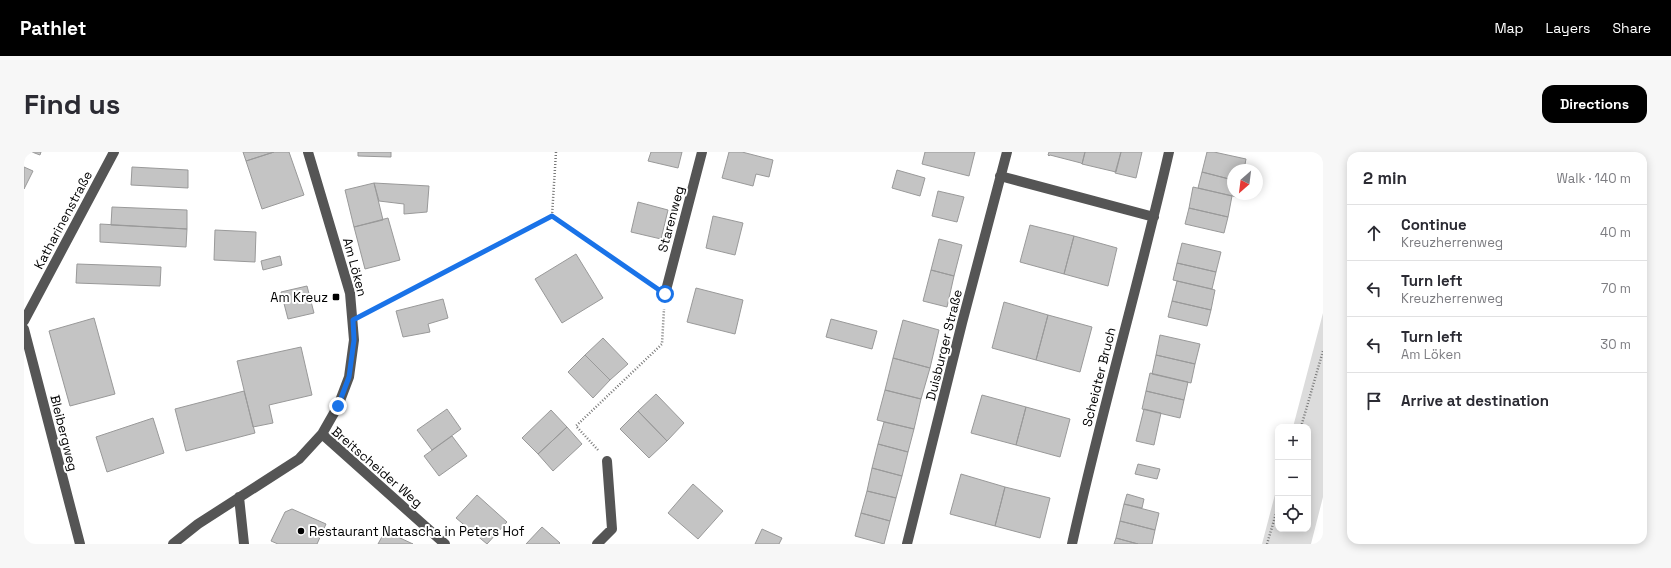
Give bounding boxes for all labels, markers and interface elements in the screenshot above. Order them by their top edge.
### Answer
text: Pathlet [20,16,86,41]
text: Map [1494,19,1524,37]
text: Layers [1546,19,1590,37]
text: Share [1612,19,1651,37]
button: Directions [1542,85,1647,123]
text: Find us [24,86,121,122]
north arrow [1227,164,1263,200]
text: 2 min [1363,167,1407,189]
street label: Katharinenstraße [30,168,96,272]
text: Walk · 140 m [1557,170,1631,187]
street label: Starenweg [654,184,688,254]
text: Continue [1401,215,1467,234]
icon: ahead [1363,222,1385,244]
text: 40 m [1600,224,1631,241]
text: Kreuzherrenweg [1401,234,1503,251]
street label: Am Löken [339,236,371,298]
text: Turn left [1401,271,1463,290]
icon: left [1363,278,1385,300]
text: 70 m [1601,280,1631,297]
route start [656,285,674,303]
street label: Duisburger Straße [922,288,966,402]
place label: Am Kreuz [270,289,328,306]
text: Kreuzherrenweg [1401,290,1503,307]
marker: Am Kreuz [331,292,341,302]
street label: Scheidter Bruch [1078,326,1120,428]
text: Turn left [1401,327,1463,346]
icon: left [1363,334,1385,356]
text: 30 m [1600,336,1631,353]
text: Am Löken [1401,346,1461,363]
icon: arrive [1363,390,1385,412]
text: Arrive at destination [1401,391,1549,410]
street label: Bleibergweg [46,393,82,473]
route end [329,397,347,415]
street label: Breitscheider Weg [328,423,426,511]
map controls [1275,424,1311,532]
button: + [1275,424,1311,460]
button: − [1275,460,1311,496]
button: locate [1275,496,1311,532]
place label: Restaurant Natascha in Peters Hof [309,523,525,540]
marker: Restaurant Natascha in Peters Hof [296,526,306,536]

